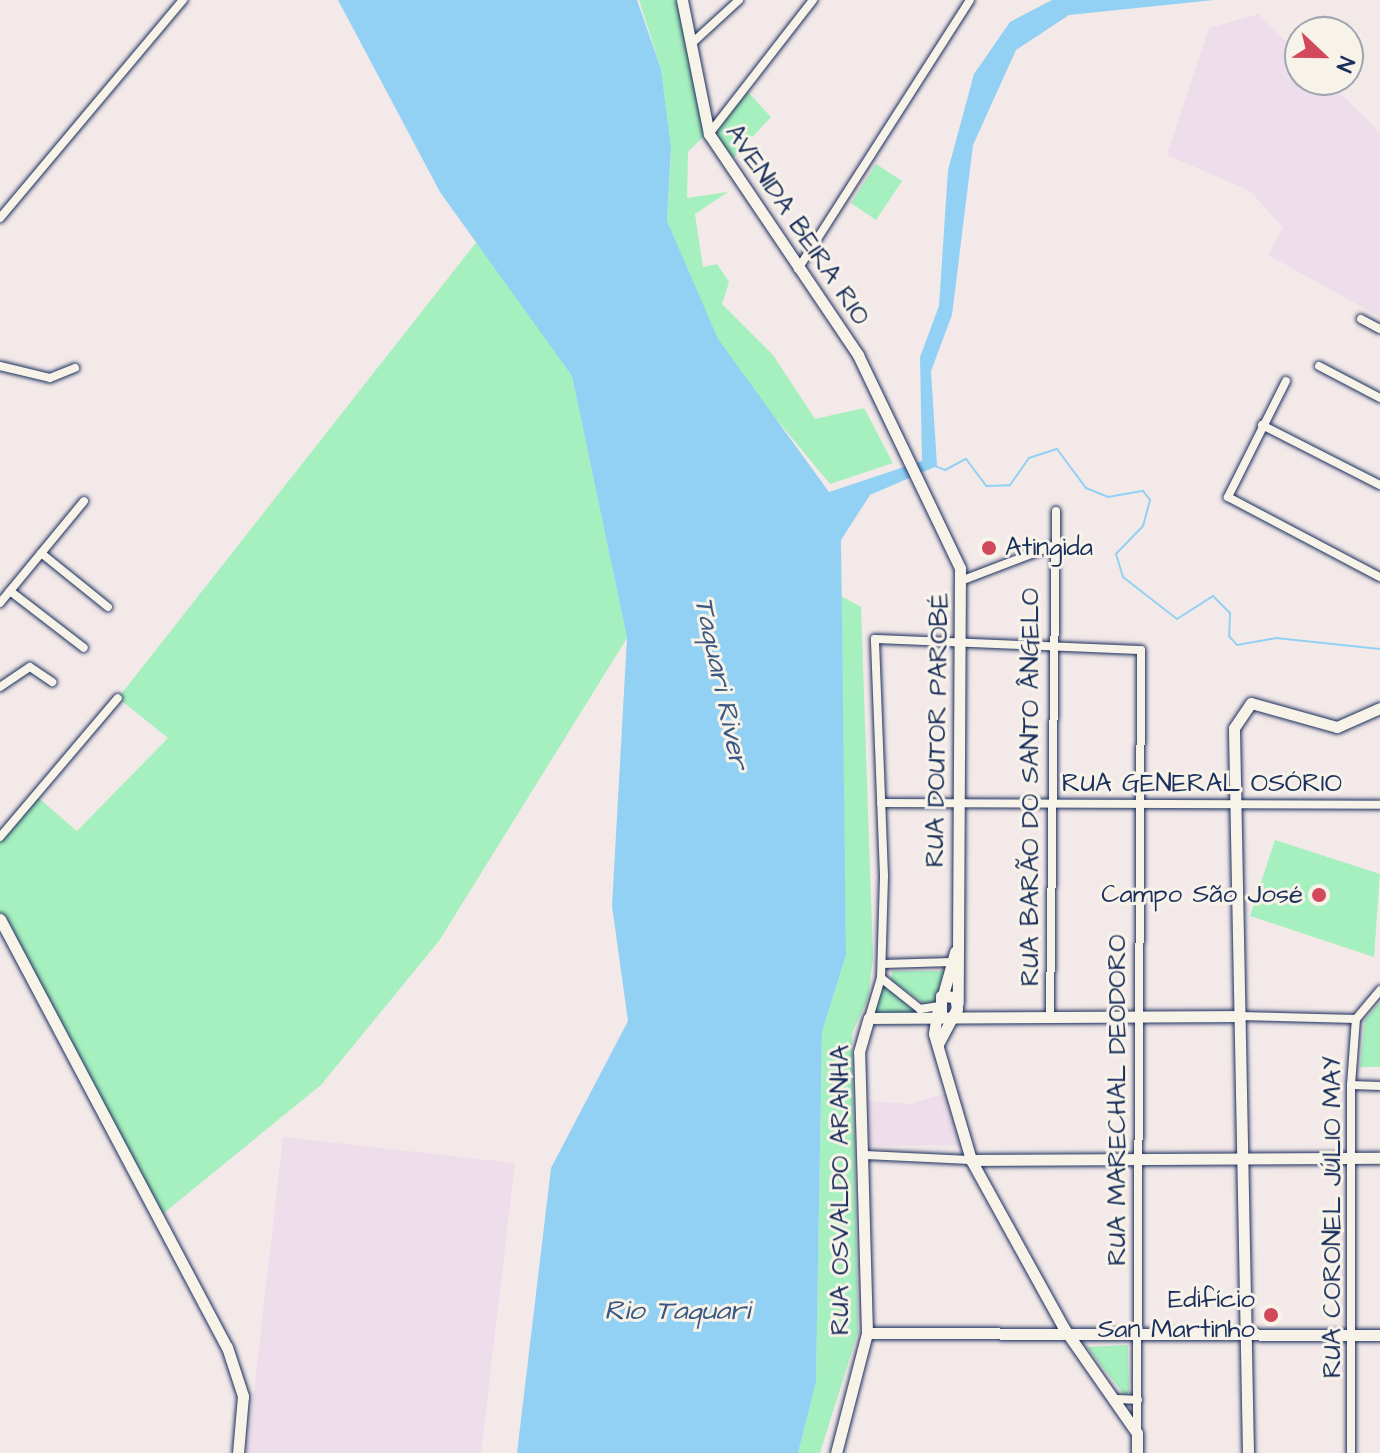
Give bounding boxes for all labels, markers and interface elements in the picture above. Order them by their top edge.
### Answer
north arrow [1284,16,1364,96]
text: N [1328,52,1362,77]
street label: AVENIDA BEIRA RIO [718,119,876,331]
place label: Atingida [1005,532,1093,564]
marker: Atingida [980,539,998,557]
street label: RUA BARÃO DO SANTO ÂNGELO [1015,588,1047,986]
street label: RUA DOUTOR PAROBÉ [920,592,956,868]
water label: Taquari River [686,594,756,772]
street label: RUA GENERAL OSÓRIO [1062,768,1342,800]
place label: Campo São José [1101,879,1303,911]
marker: Campo São José [1310,886,1328,904]
street label: RUA MARECHAL DEODORO [1102,934,1134,1266]
street label: RUA OSVALDO ARANHA [825,1045,857,1335]
street label: RUA CORONEL JÚLIO MAY [1317,1056,1349,1378]
place label: Edifício San Martinho [1098,1284,1255,1346]
water label: Rio Taquari [604,1294,750,1328]
marker: Edifício San Martinho [1262,1306,1280,1324]

